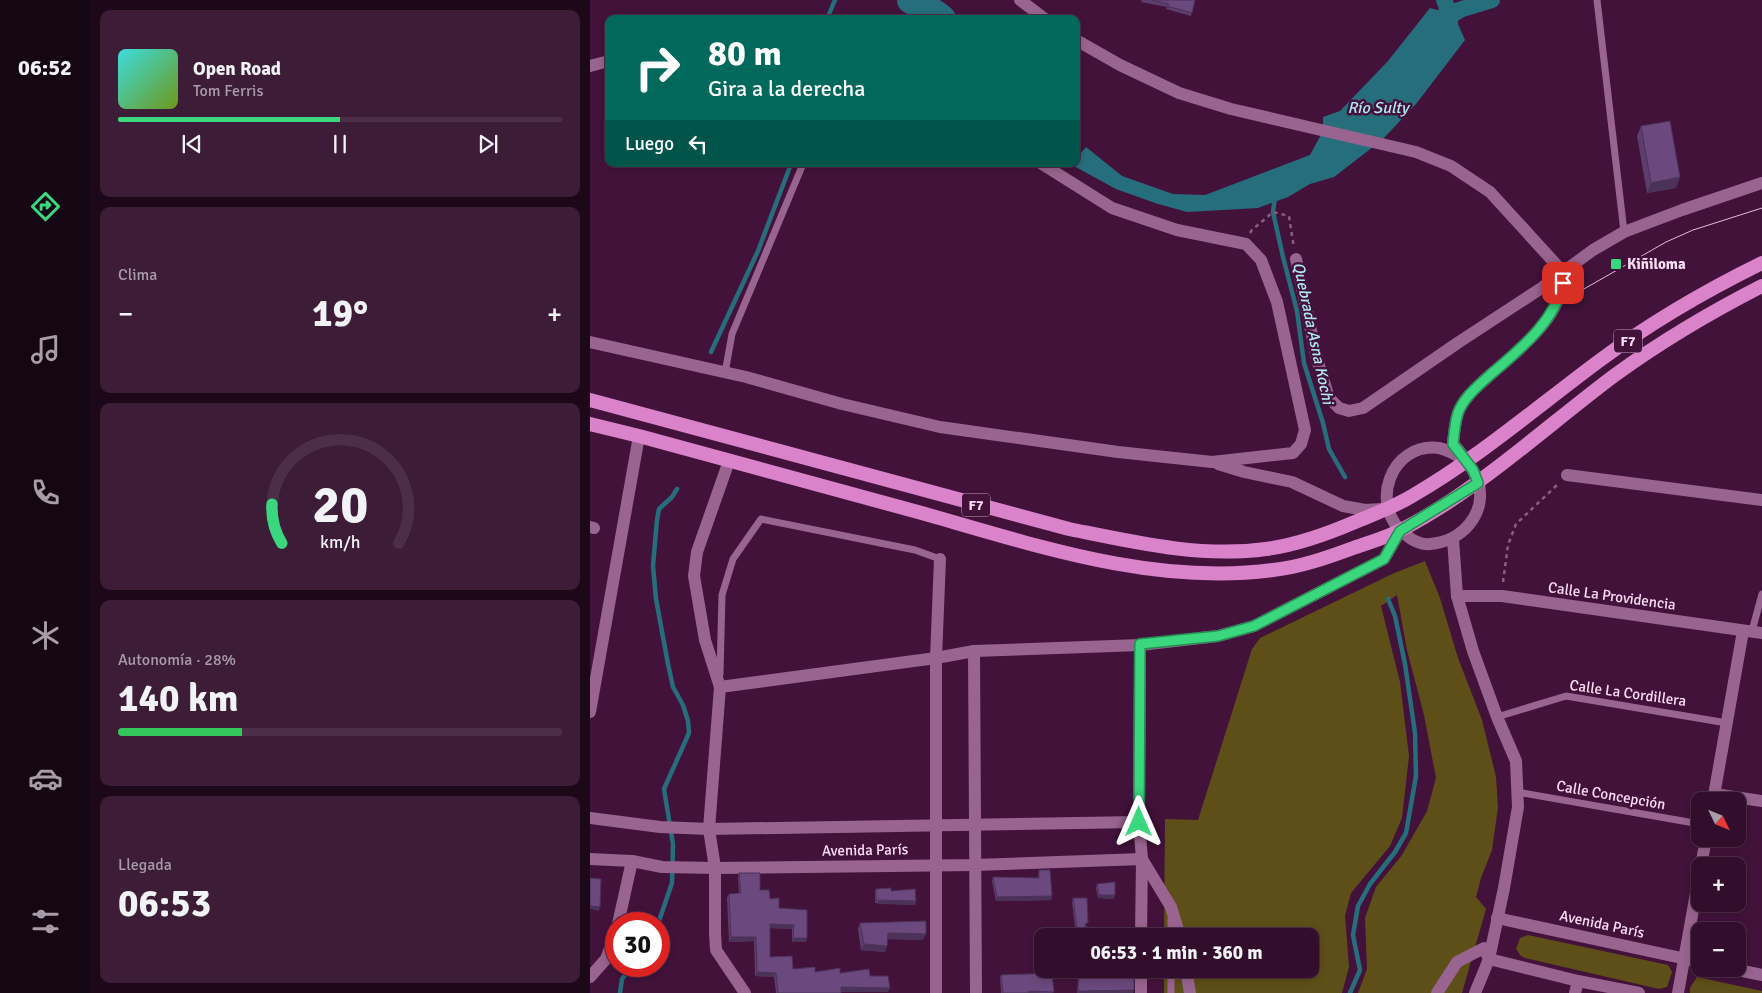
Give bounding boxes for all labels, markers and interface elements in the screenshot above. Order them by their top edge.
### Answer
text: 80 m [708,32,782,75]
icon: right [625,35,690,100]
text: 06:52 [18,54,72,81]
text: Open Road [193,57,281,81]
text: Gira a la derecha [708,75,865,102]
text: Tom Ferris [193,81,263,101]
water label: Río Sulty [1347,98,1411,118]
icon: previous [178,130,206,158]
icon: pause [326,130,354,158]
icon: next [474,130,502,158]
icon: left [684,130,712,158]
text: Luego [625,132,674,156]
icon: directions [28,189,63,224]
place label: Kiñiloma [1627,255,1686,273]
marker: Kiñiloma [1609,257,1623,271]
water label: Quebrada Asna Kochi [1288,260,1338,408]
pin [1542,262,1584,304]
text: Clima [118,265,157,285]
icon: arrive [1549,269,1577,297]
text: 19° [312,290,368,337]
text: − [118,297,133,331]
text: + [547,297,562,331]
road number: F7 [1614,330,1642,352]
icon: music [28,332,63,367]
text: 20 [312,473,368,537]
icon: phone [28,475,63,510]
road number: F7 [962,494,990,516]
text: km/h [320,531,360,553]
street label: Calle La Providencia [1547,578,1677,614]
icon: climate [28,618,63,653]
text: Autonomía · 28% [118,650,236,670]
text: 140 km [118,675,239,722]
street label: Calle La Cordillera [1569,676,1687,710]
icon: car [28,761,63,796]
street label: Calle Concepción [1555,777,1667,813]
north arrow [1691,792,1746,848]
map controls [1691,792,1746,977]
position arrow [1112,795,1164,847]
street label: Avenida París [822,840,909,860]
text: Llegada [118,855,172,875]
button: + [1691,857,1746,912]
text: 06:53 [118,880,211,927]
icon: filters [28,904,63,939]
street label: Avenida París [1558,906,1647,942]
speed limit sign: 30 [605,912,670,977]
button: − [1691,922,1746,977]
text: 06:53 · 1 min · 360 m [1090,941,1263,965]

